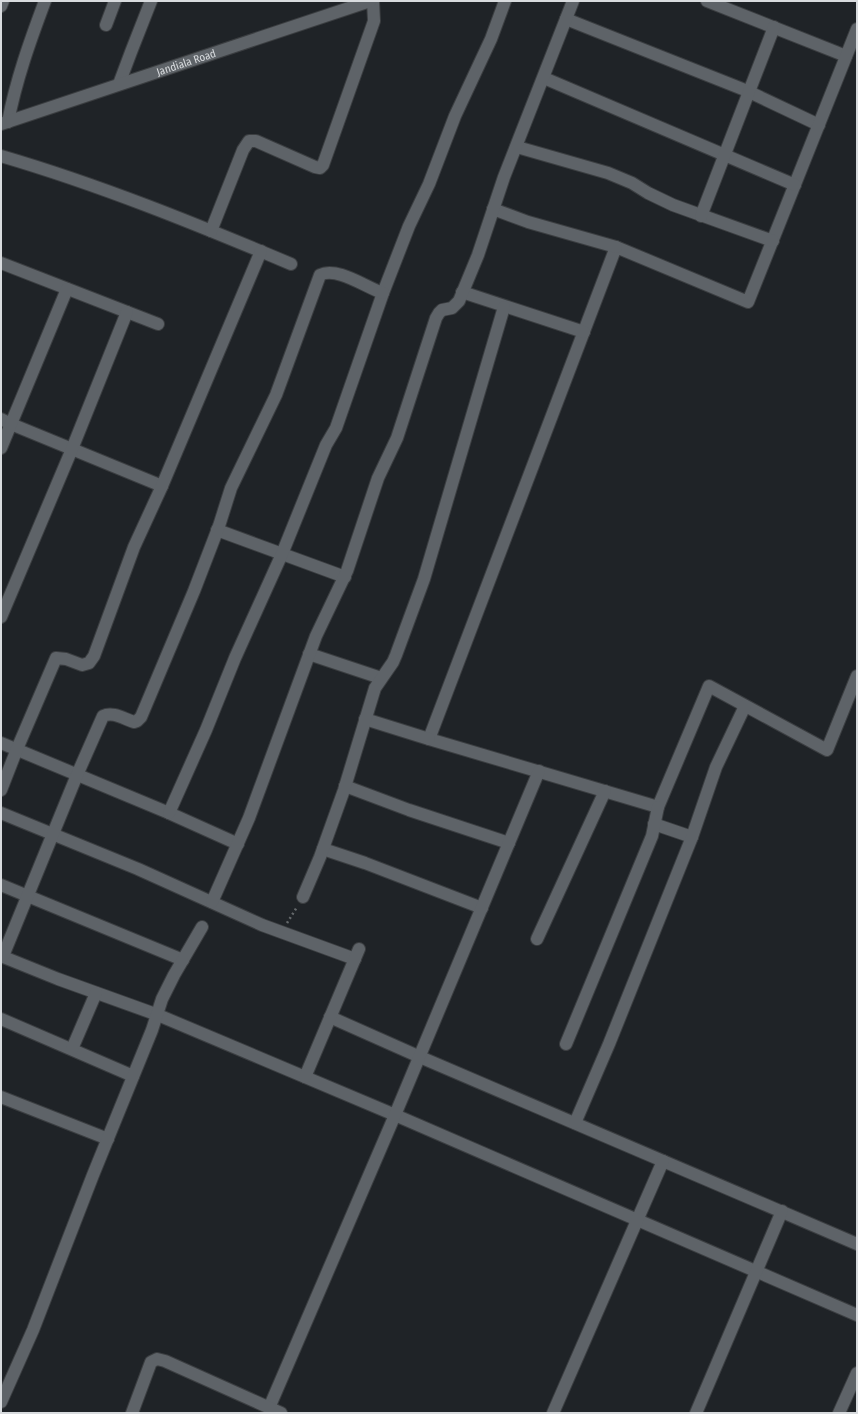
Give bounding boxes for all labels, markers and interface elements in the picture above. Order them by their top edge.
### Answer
street label: Jandiala Road [155,46,217,78]

